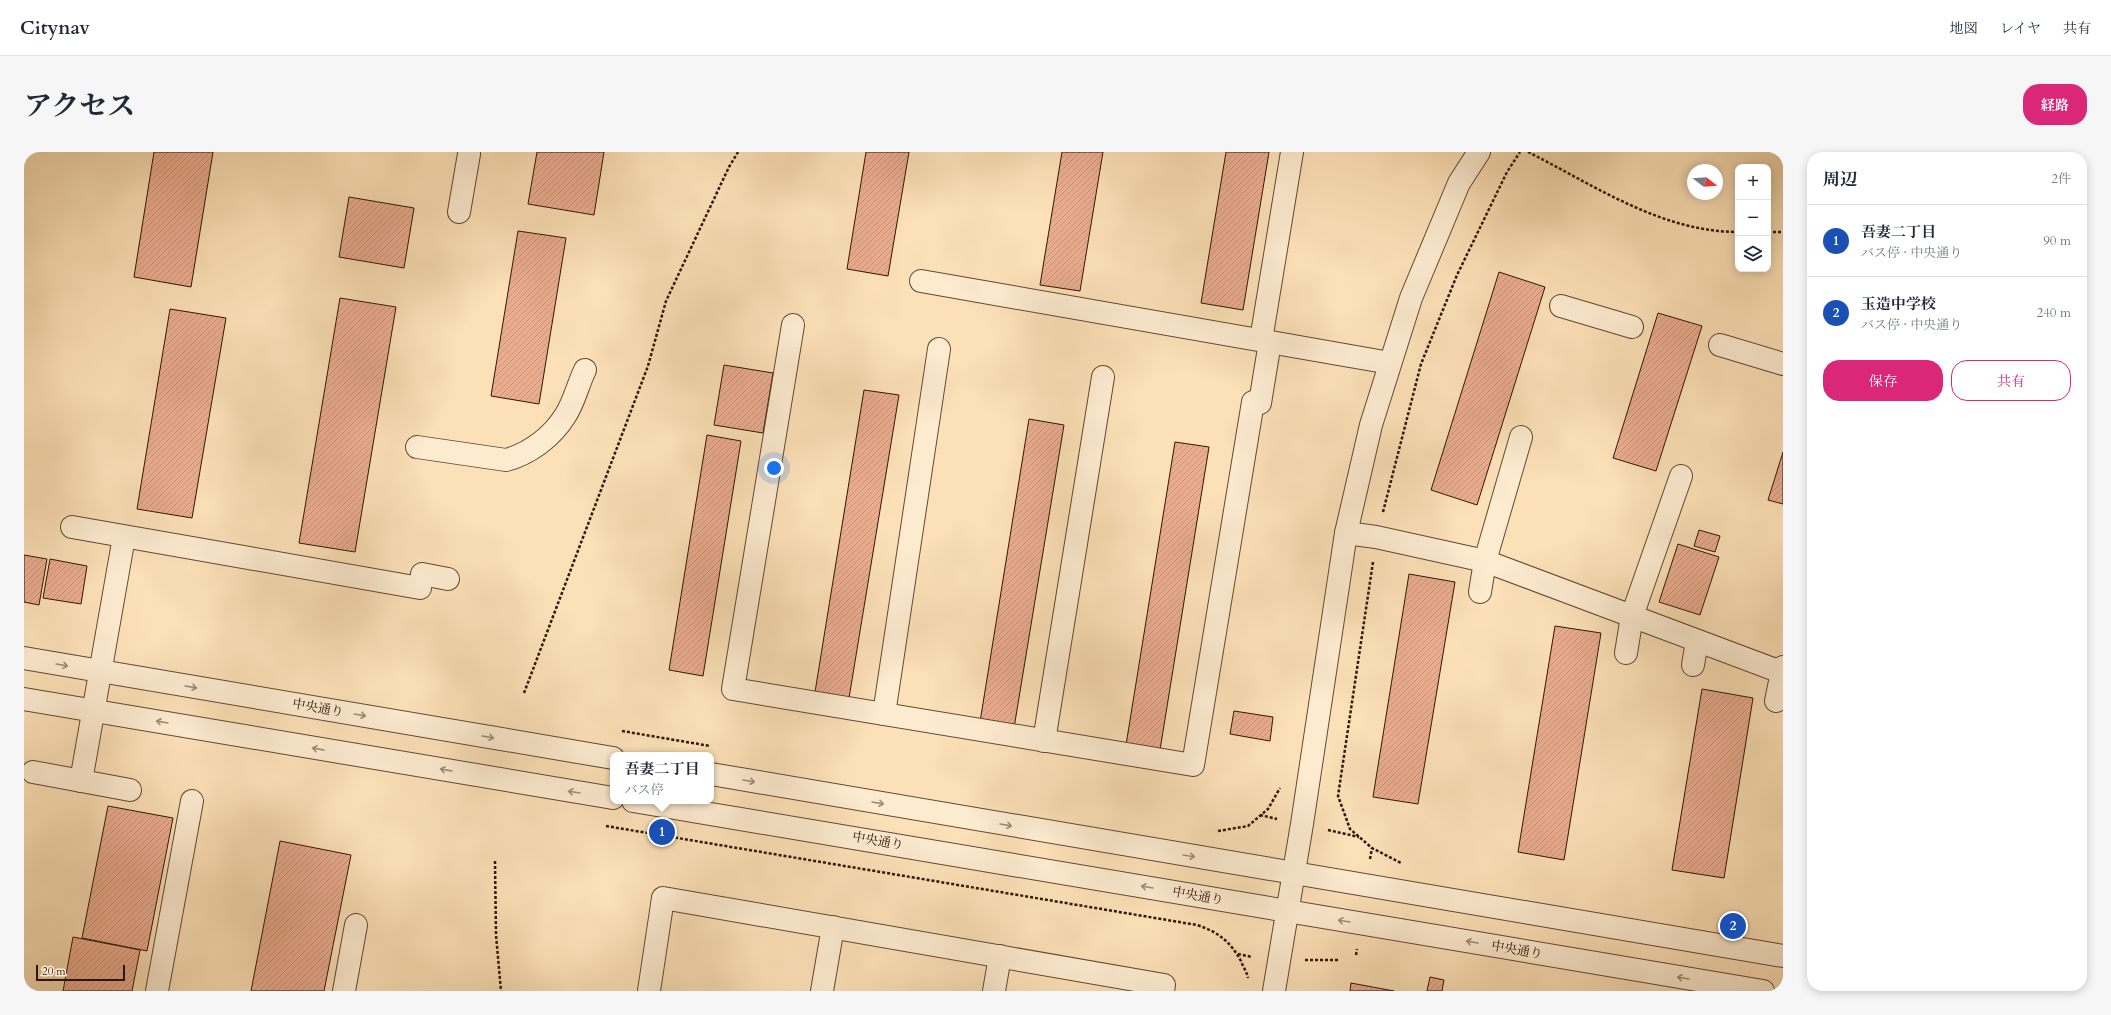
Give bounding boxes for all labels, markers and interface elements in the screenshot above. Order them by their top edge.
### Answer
text: Citynav [20,15,90,41]
text: 地図 [1950,19,1978,38]
text: レイヤ [2000,19,2041,38]
text: 共有 [2063,19,2091,38]
button: 経路 [2023,84,2087,125]
text: アクセス [24,87,135,125]
north arrow [1687,164,1723,200]
map controls [1735,164,1771,272]
button: + [1735,164,1771,200]
text: 周辺 [1823,168,1857,191]
text: 2件 [2051,170,2071,188]
button: − [1735,200,1771,236]
text: 吾妻二丁目 [1861,222,1936,242]
text: 1 [1833,232,1839,250]
text: 90 m [2043,232,2071,250]
button: layers [1735,236,1771,272]
text: バス停 · 中央通り [1861,244,1962,262]
text: 玉造中学校 [1861,294,1936,314]
text: 2 [1833,304,1839,322]
text: 240 m [2037,304,2071,322]
text: バス停 · 中央通り [1861,316,1962,334]
button: 保存 [1823,360,1943,401]
button: 共有 [1951,360,2071,401]
your location [764,458,784,478]
one-way arrow [56,661,69,669]
one-way arrow [184,683,197,691]
street label: 中央通り [291,695,345,721]
one-way arrow [353,711,366,719]
one-way arrow [156,718,169,726]
one-way arrow [482,733,495,741]
one-way arrow [312,745,325,753]
popup [610,752,714,804]
text: 吾妻二丁目 [624,759,700,779]
one-way arrow [440,766,453,774]
one-way arrow [743,777,756,785]
text: バス停 [624,781,664,799]
one-way arrow [568,788,581,796]
one-way arrow [871,799,884,807]
pin: 1 [649,817,675,847]
one-way arrow [999,821,1012,829]
street label: 中央通り [851,828,905,854]
one-way arrow [1182,852,1195,860]
one-way arrow [1140,883,1153,891]
street label: 中央通り [1171,883,1225,909]
pin: 2 [1720,911,1746,941]
one-way arrow [1337,917,1350,925]
street label: 中央通り [1490,937,1544,963]
one-way arrow [1466,938,1479,946]
scale bar [36,963,125,982]
text: 20 m [42,964,66,979]
one-way arrow [1677,973,1690,981]

